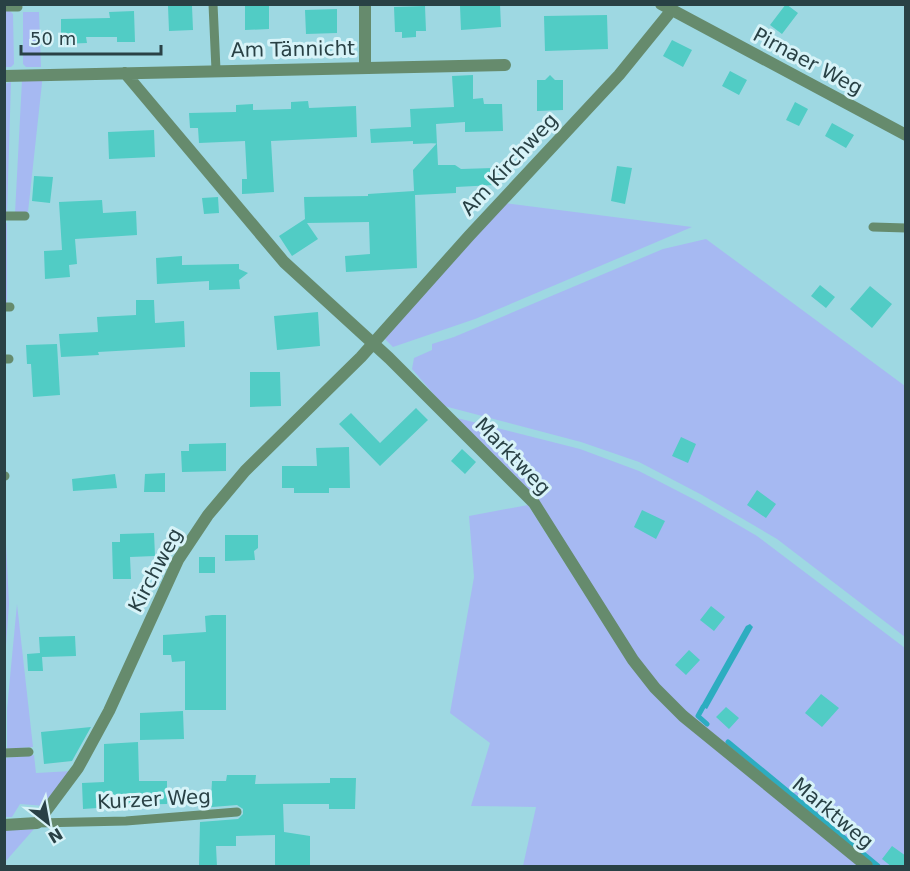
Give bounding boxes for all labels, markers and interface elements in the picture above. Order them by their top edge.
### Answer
scale bar [21,18,160,56]
street label: Pirnaer Weg [749,22,867,100]
text: 50 m [30,28,76,49]
street label: Am Tännicht [231,36,355,62]
street label: Am Kirchweg [456,108,562,220]
street label: Marktweg [470,412,556,500]
street label: Kirchweg [123,524,187,616]
street label: Marktweg [788,772,878,854]
street label: Kurzer Weg [96,784,212,814]
north arrow [18,793,78,853]
text: N [45,824,66,847]

